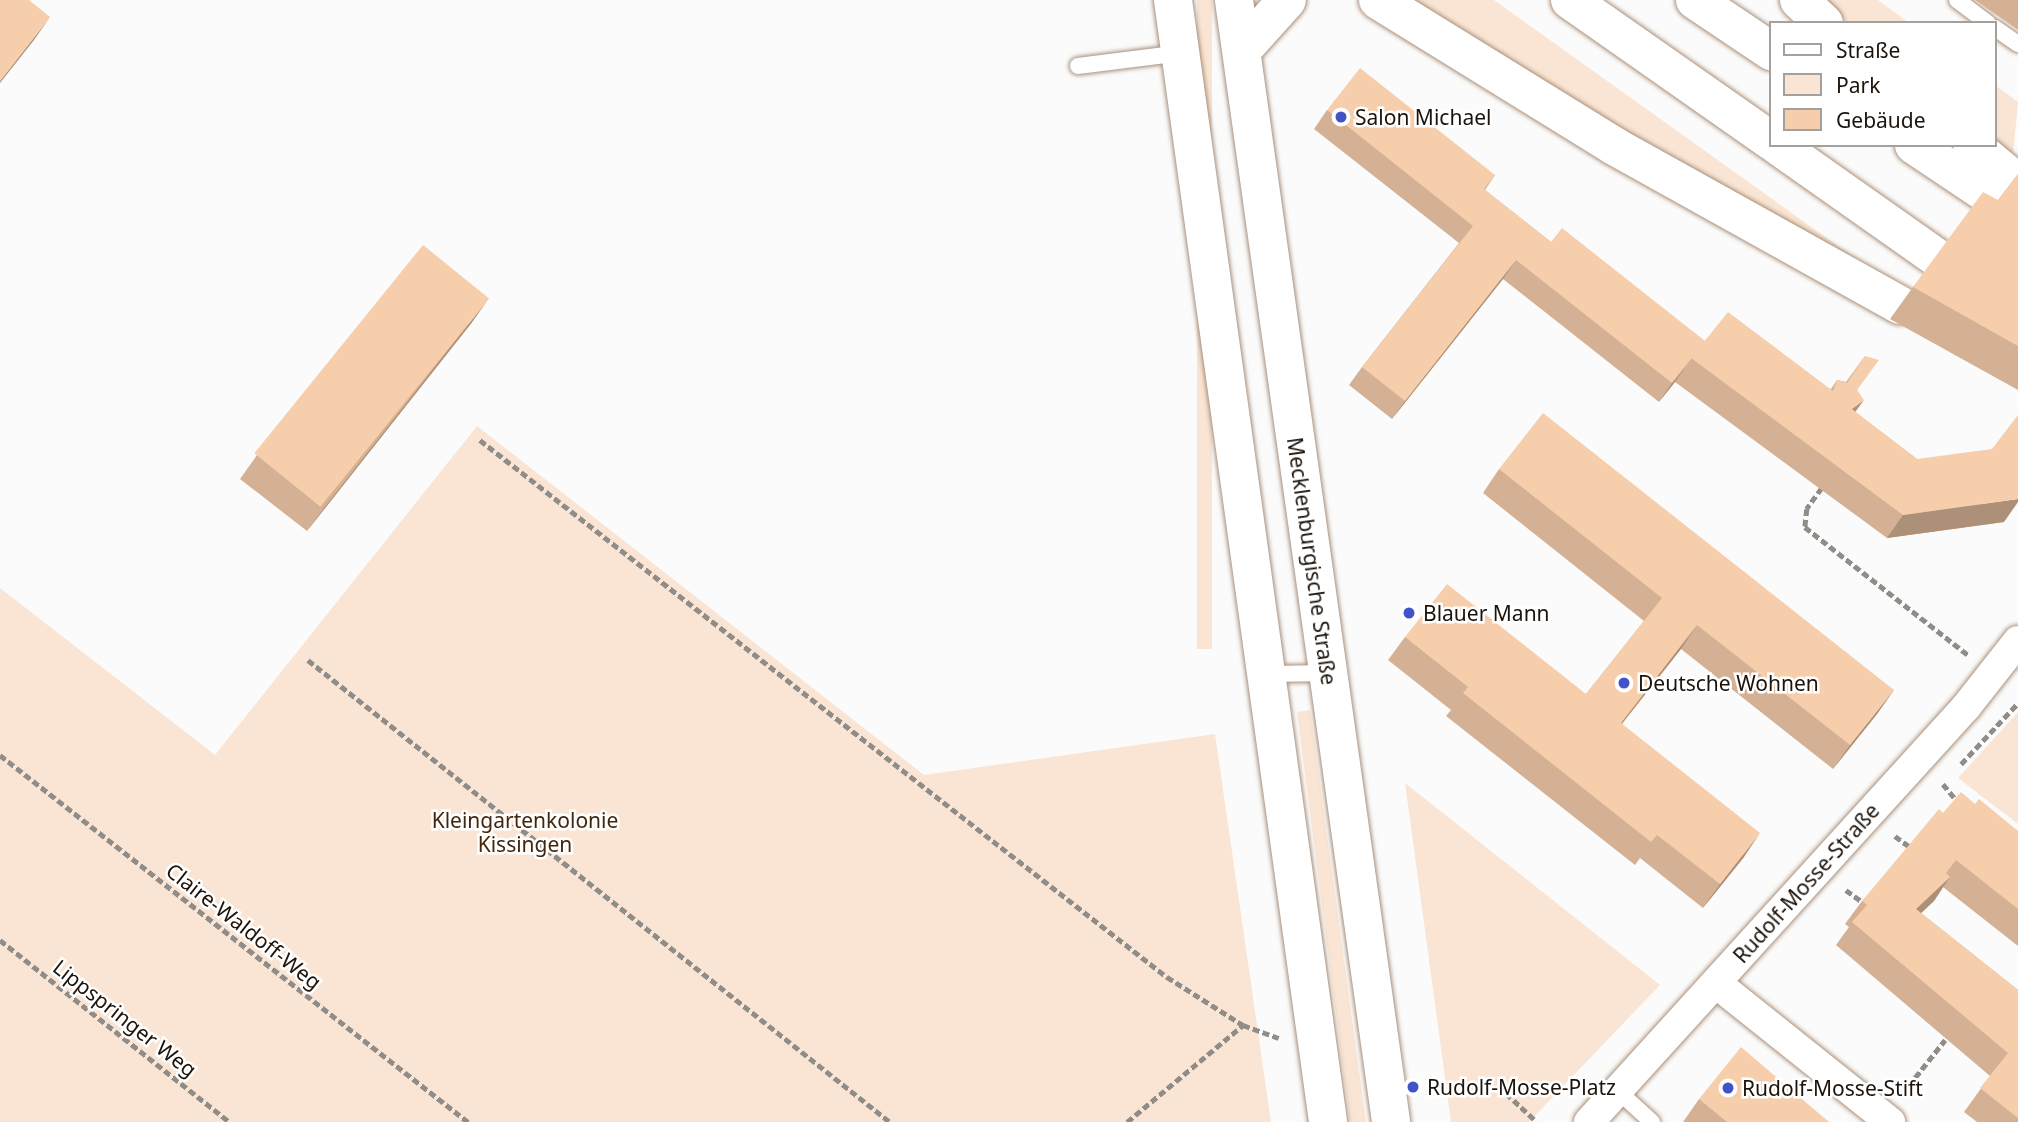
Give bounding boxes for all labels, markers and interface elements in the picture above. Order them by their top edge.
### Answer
legend [1770,21,1997,147]
text: Straße [1836,36,1900,64]
text: Park [1836,71,1880,99]
place label: Salon Michael [1355,104,1491,130]
text: Gebäude [1836,106,1926,134]
marker: Salon Michael [1333,109,1349,125]
street label: Mecklenburgische Straße [1282,436,1342,686]
place label: Blauer Mann [1423,600,1550,626]
marker: Blauer Mann [1401,605,1417,621]
place label: Deutsche Wohnen [1638,670,1819,696]
marker: Deutsche Wohnen [1616,675,1632,691]
street label: Rudolf-Mosse-Straße [1728,798,1884,968]
park label: Kleingartenkolonie Kissingen [432,807,618,857]
street label: Claire-Waldoff-Weg [161,858,327,994]
street label: Lippspringer Weg [48,954,202,1082]
place label: Rudolf-Mosse-Platz [1427,1074,1616,1100]
place label: Rudolf-Mosse-Stift [1742,1075,1923,1101]
marker: Rudolf-Mosse-Platz [1405,1079,1421,1095]
marker: Rudolf-Mosse-Stift [1720,1080,1736,1096]

